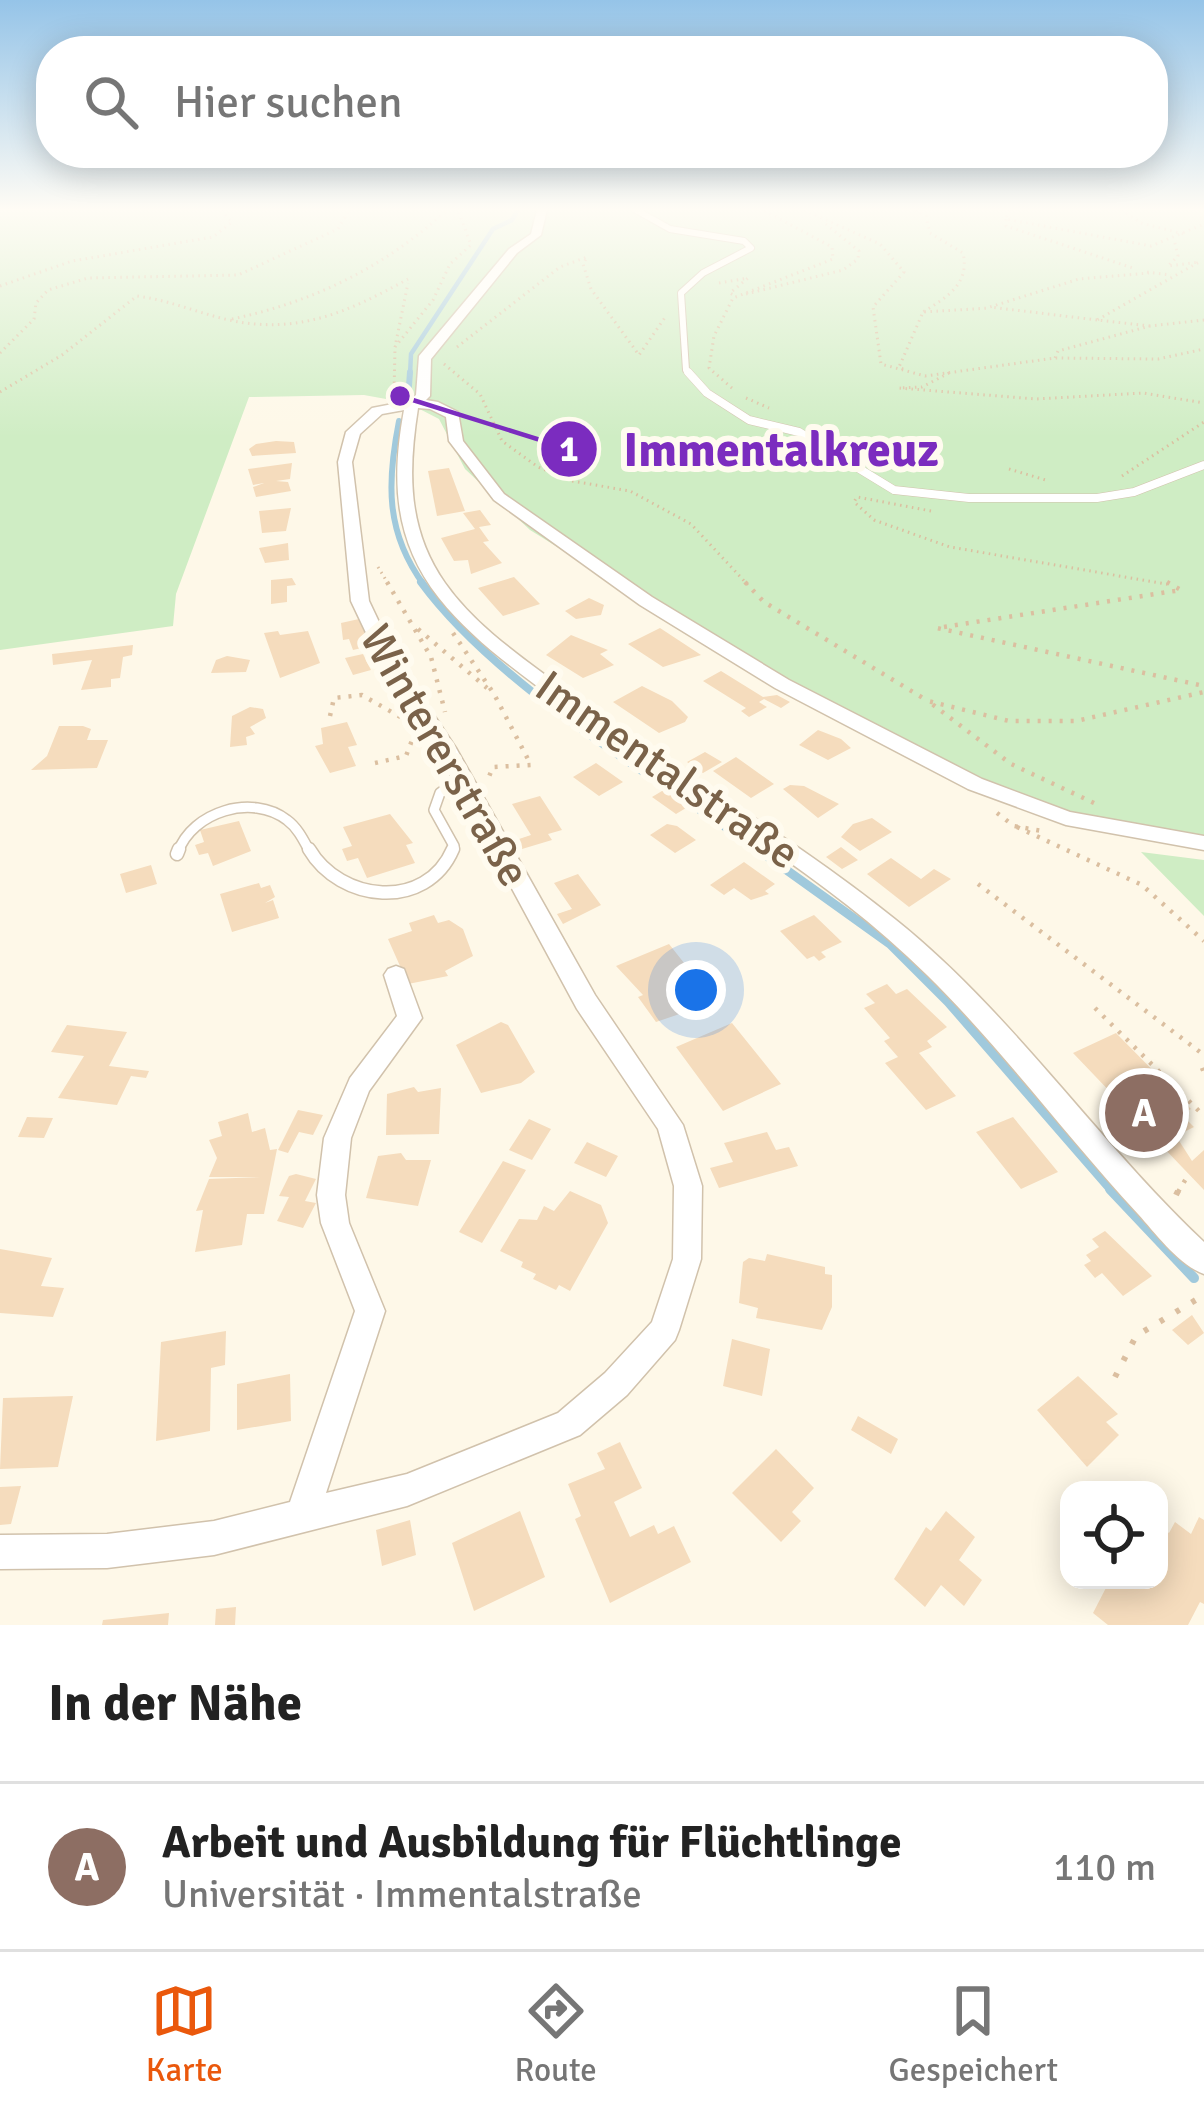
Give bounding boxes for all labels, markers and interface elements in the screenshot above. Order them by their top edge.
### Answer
search box [36,36,1168,168]
icon: search [78,69,144,135]
text: Hier suchen [174,75,403,130]
callout: Immentalkreuz [539,407,963,491]
text: Immentalkreuz [623,421,939,480]
text: 1 [559,427,579,472]
street label: Wintererstraße [348,615,542,896]
street label: Immentalstraße [525,659,809,881]
your location [666,960,726,1020]
pin: A [1105,1068,1183,1158]
map controls [1060,1481,1168,1589]
button: locate [1060,1481,1168,1589]
text: In der Nähe [48,1672,302,1735]
text: Arbeit und Ausbildung für Flüchtlinge [162,1815,902,1870]
text: A [75,1843,99,1891]
text: 110 m [1053,1843,1156,1891]
text: Universität · Immentalstraße [162,1870,642,1918]
tab: Karte [146,1978,223,2091]
tab: Route [515,1978,597,2091]
tab: Gespeichert [889,1978,1058,2091]

